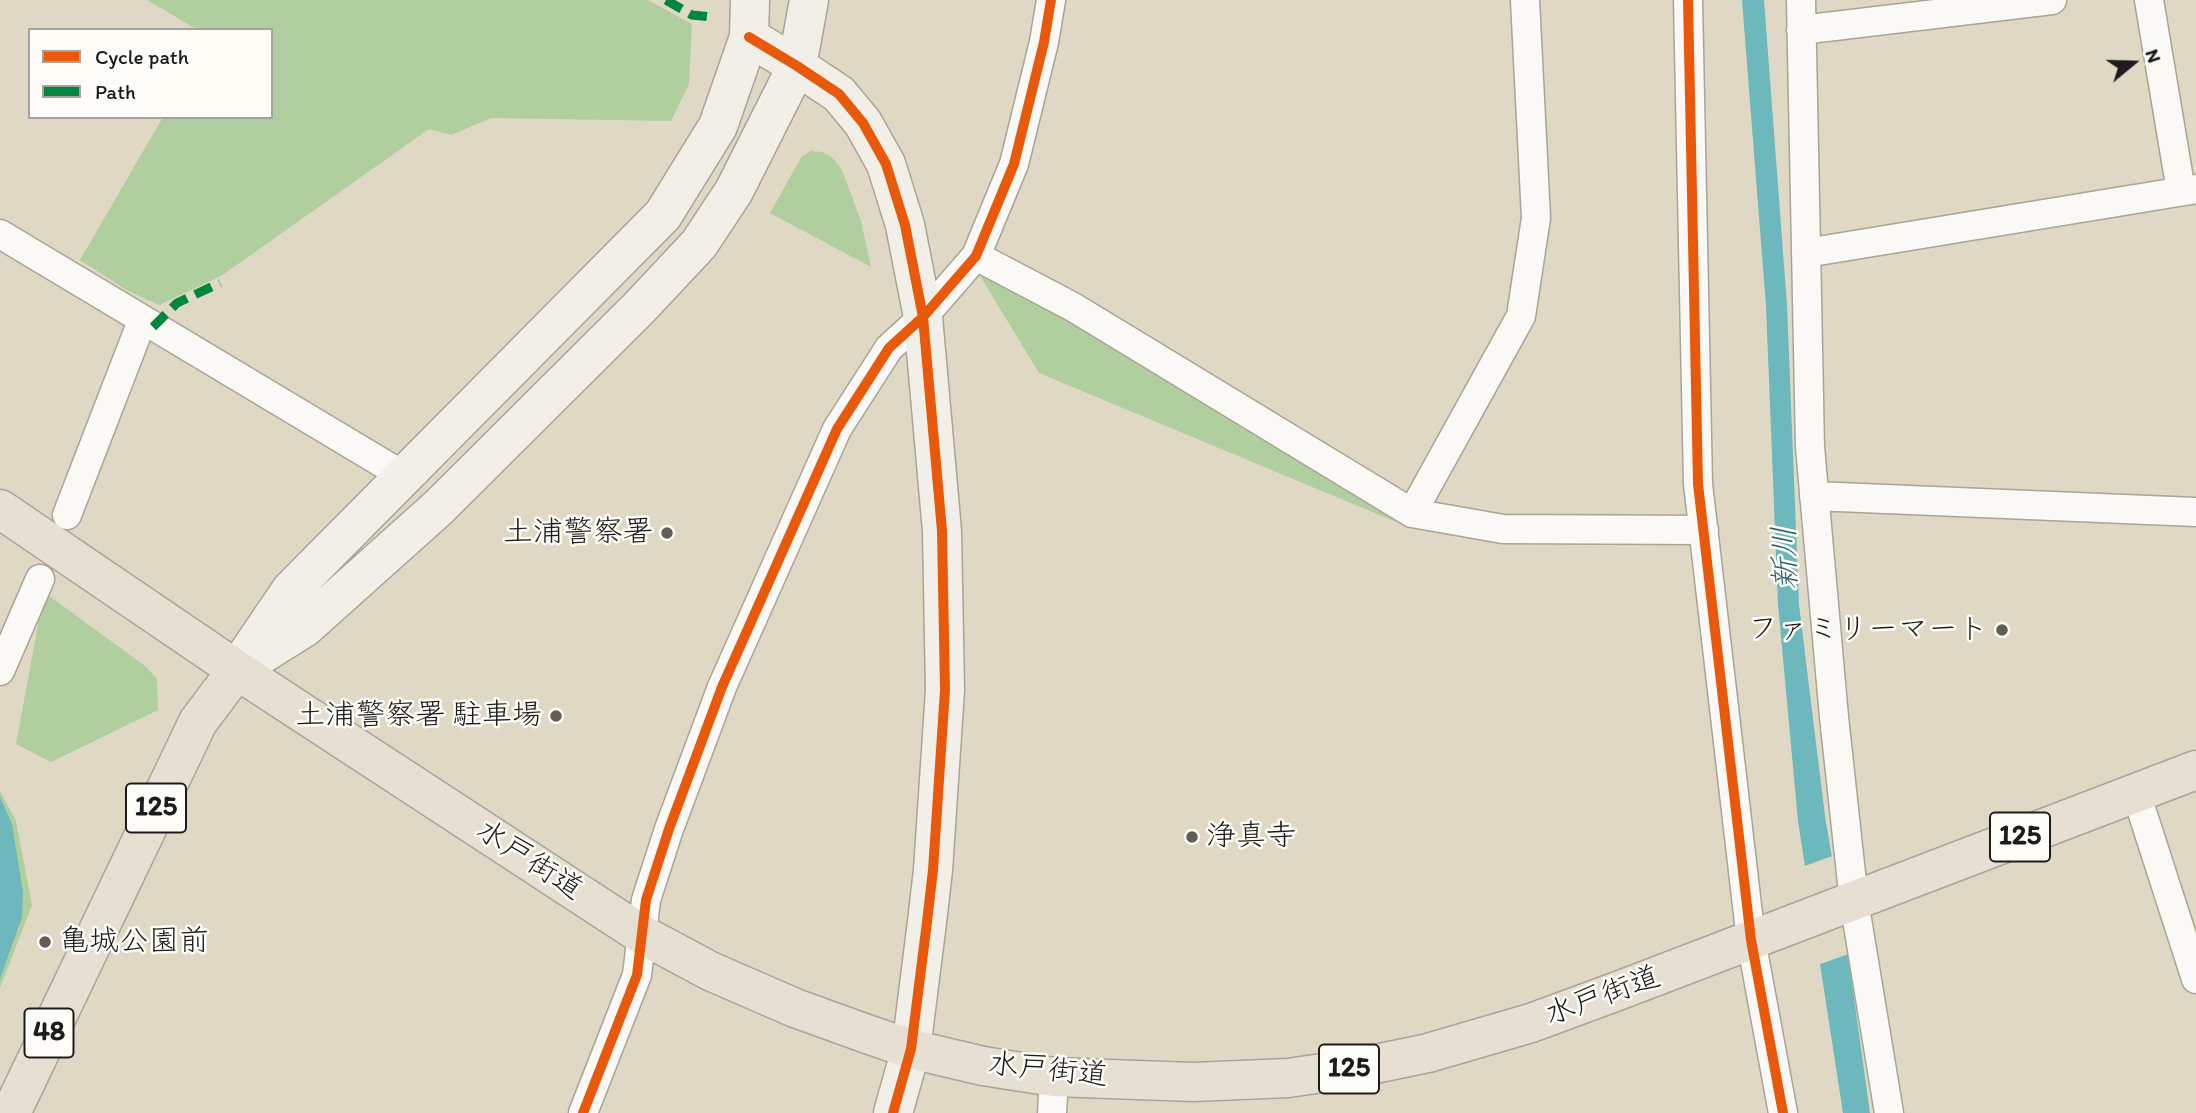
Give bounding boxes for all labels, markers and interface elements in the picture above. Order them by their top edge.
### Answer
legend [28,28,273,119]
north arrow [2098,28,2168,98]
text: Cycle path [95,44,189,69]
text: N [2140,46,2166,66]
text: Path [95,79,136,104]
place label: 土浦警察署 [503,515,653,551]
marker: 土浦警察署 [659,525,675,541]
water label: 新川 [1767,525,1807,591]
place label: ファミリーマート [1748,612,1988,648]
marker: ファミリーマート [1994,622,2010,638]
place label: 土浦警察署 駐車場 [295,698,542,734]
marker: 土浦警察署 駐車場 [548,708,564,724]
road number: 125 [126,784,186,832]
road number: 125 [1990,812,2050,862]
street label: 水戸街道 [469,813,589,909]
place label: 浄真寺 [1206,819,1296,855]
marker: 浄真寺 [1184,829,1200,845]
place label: 亀城公園前 [59,924,209,960]
marker: 亀城公園前 [37,934,53,950]
street label: 水戸街道 [1540,960,1666,1034]
road number: 48 [24,1009,74,1058]
road number: 125 [1319,1044,1379,1094]
street label: 水戸街道 [986,1047,1110,1095]

